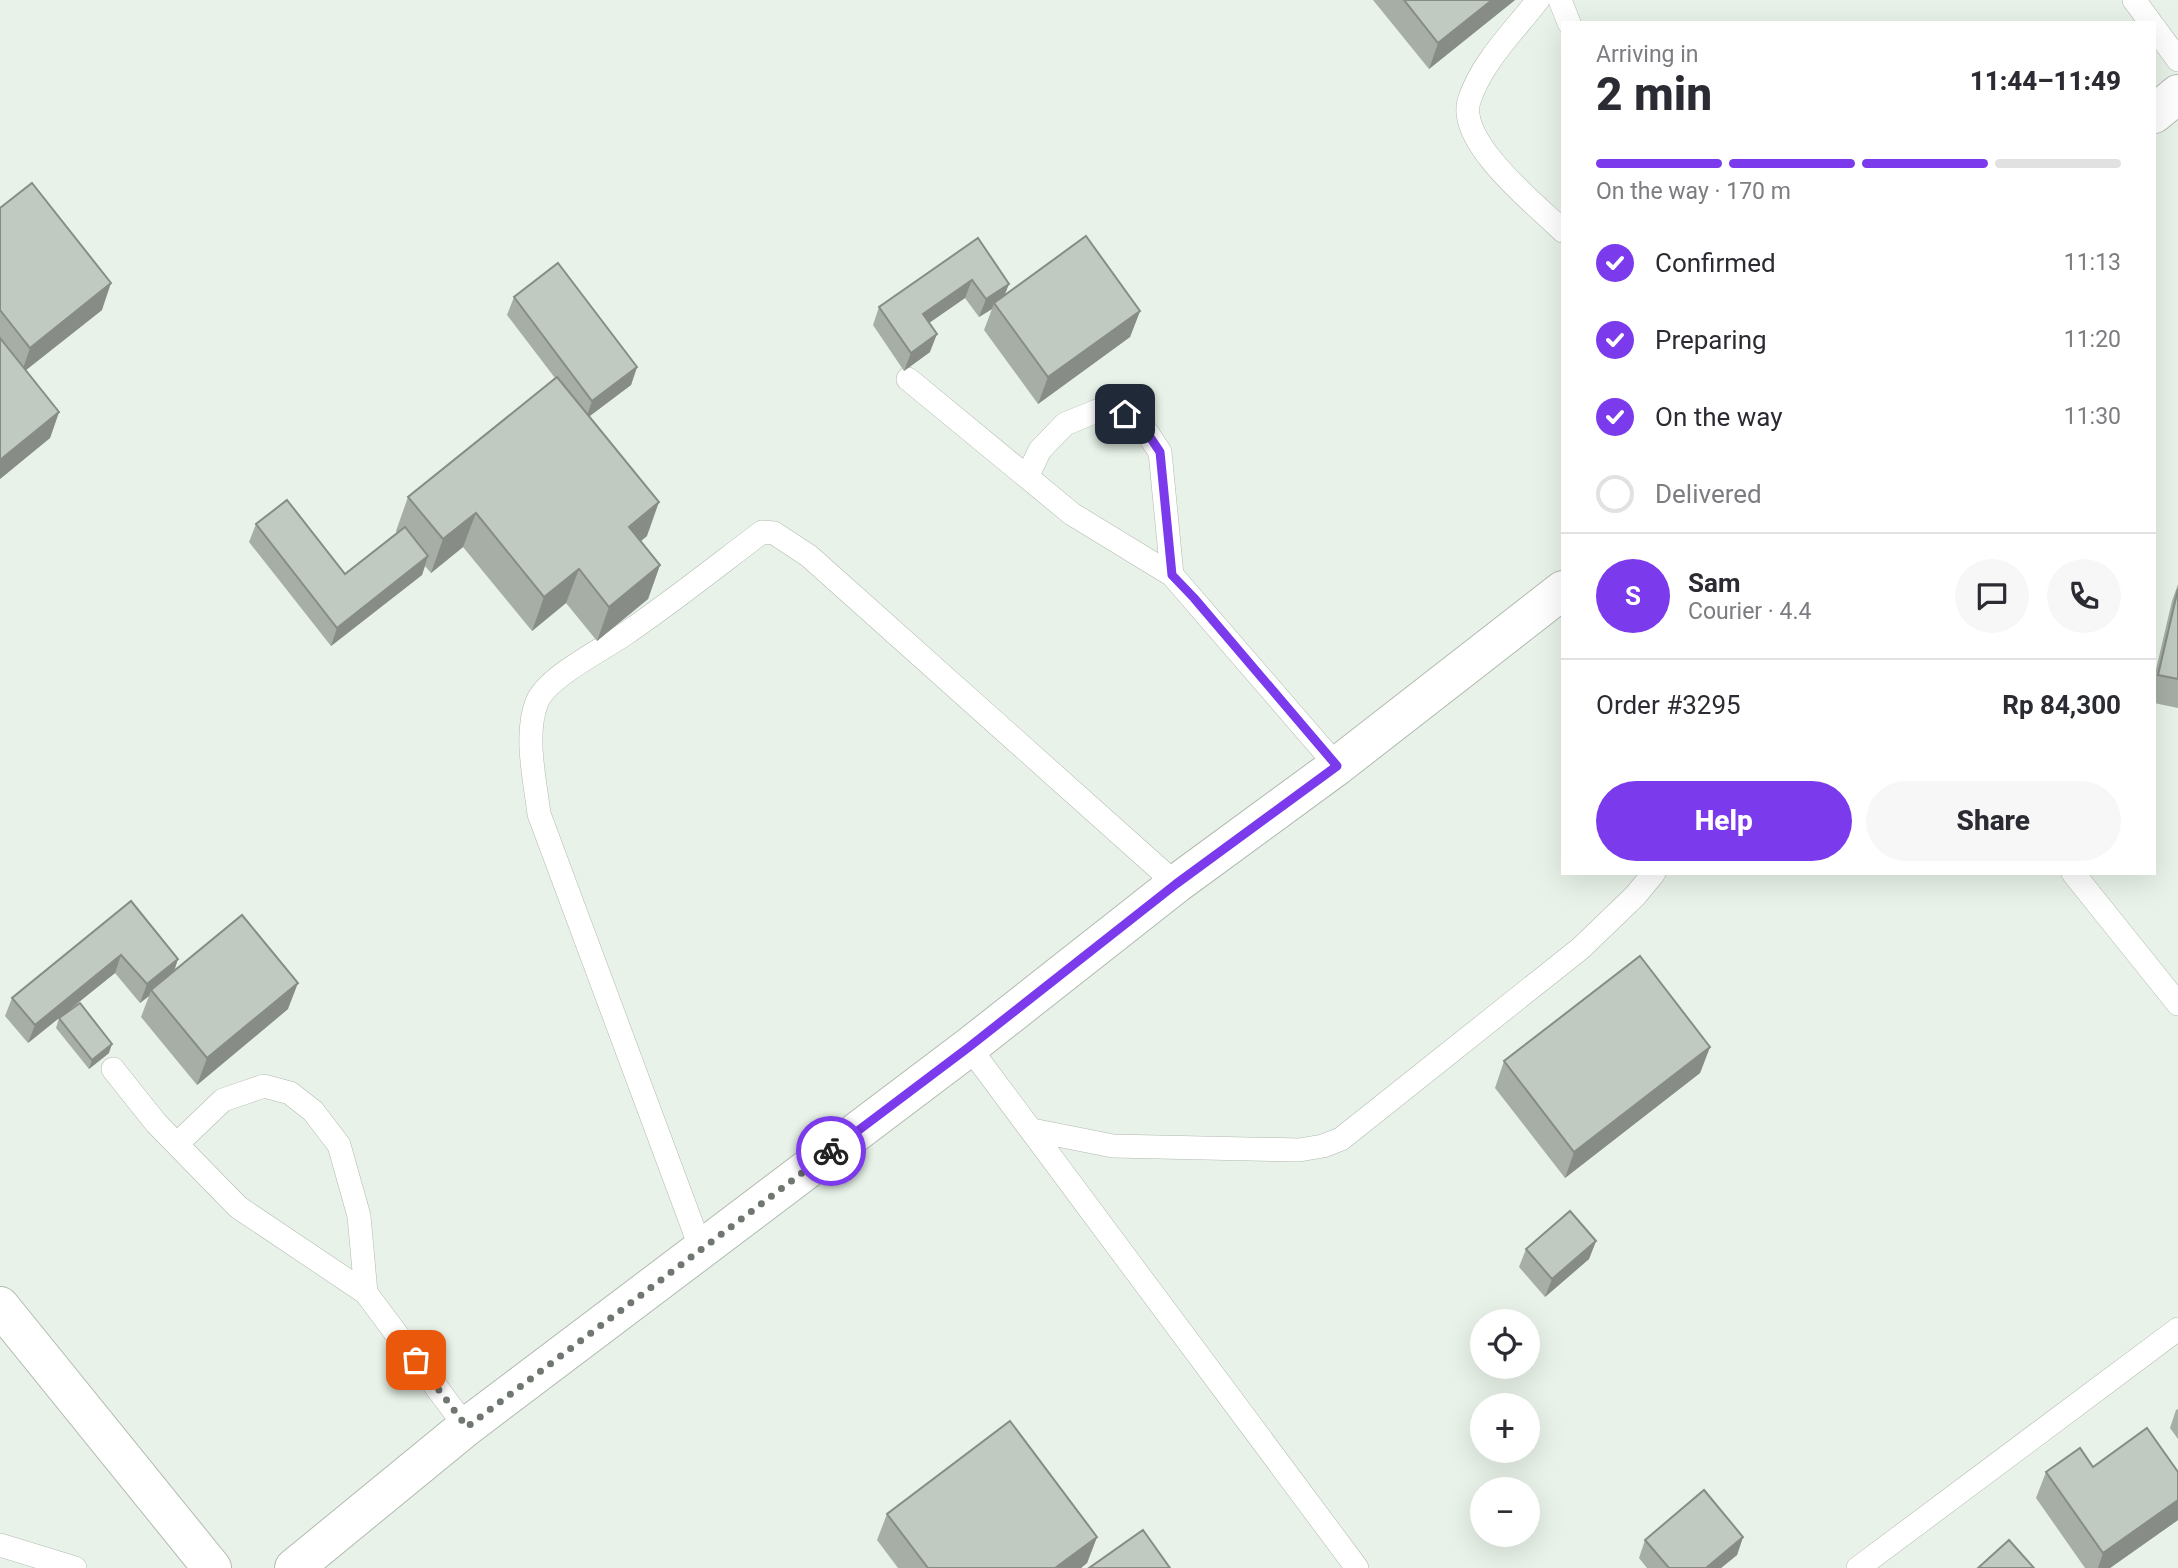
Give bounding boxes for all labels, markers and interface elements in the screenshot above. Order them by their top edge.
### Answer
text: Arriving in [1596,41,1699,68]
text: 11:44–11:49 [1970,66,2121,96]
text: 2 min [1596,67,1712,121]
text: On the way · 170 m [1596,178,1791,205]
icon: check [1596,244,1634,282]
text: Confirmed [1655,248,1776,278]
text: 11:13 [2064,249,2121,276]
icon: check [1596,321,1634,359]
text: Preparing [1655,325,1767,355]
text: 11:20 [2064,326,2121,353]
pin [1095,384,1155,444]
icon: home [1106,395,1144,433]
icon: check [1596,398,1634,436]
text: On the way [1655,402,1783,432]
text: 11:30 [2064,403,2121,430]
text: Delivered [1655,479,1762,509]
button: chat [1955,559,2029,633]
button: phone [2047,559,2121,633]
text: Sam [1688,568,1740,598]
text: S [1625,581,1641,611]
text: Courier · 4.4 [1688,598,1811,625]
text: Order #3295 [1596,690,1741,720]
text: Rp 84,300 [2002,690,2121,720]
button: Help [1596,781,1852,861]
button: Share [1866,781,2121,861]
courier [796,1116,866,1186]
icon: bike [812,1132,850,1170]
map controls [1470,1309,1540,1547]
button: locate [1470,1309,1540,1379]
pin [386,1330,446,1390]
icon: bag [397,1341,435,1379]
button: + [1470,1393,1540,1463]
button: − [1470,1477,1540,1547]

